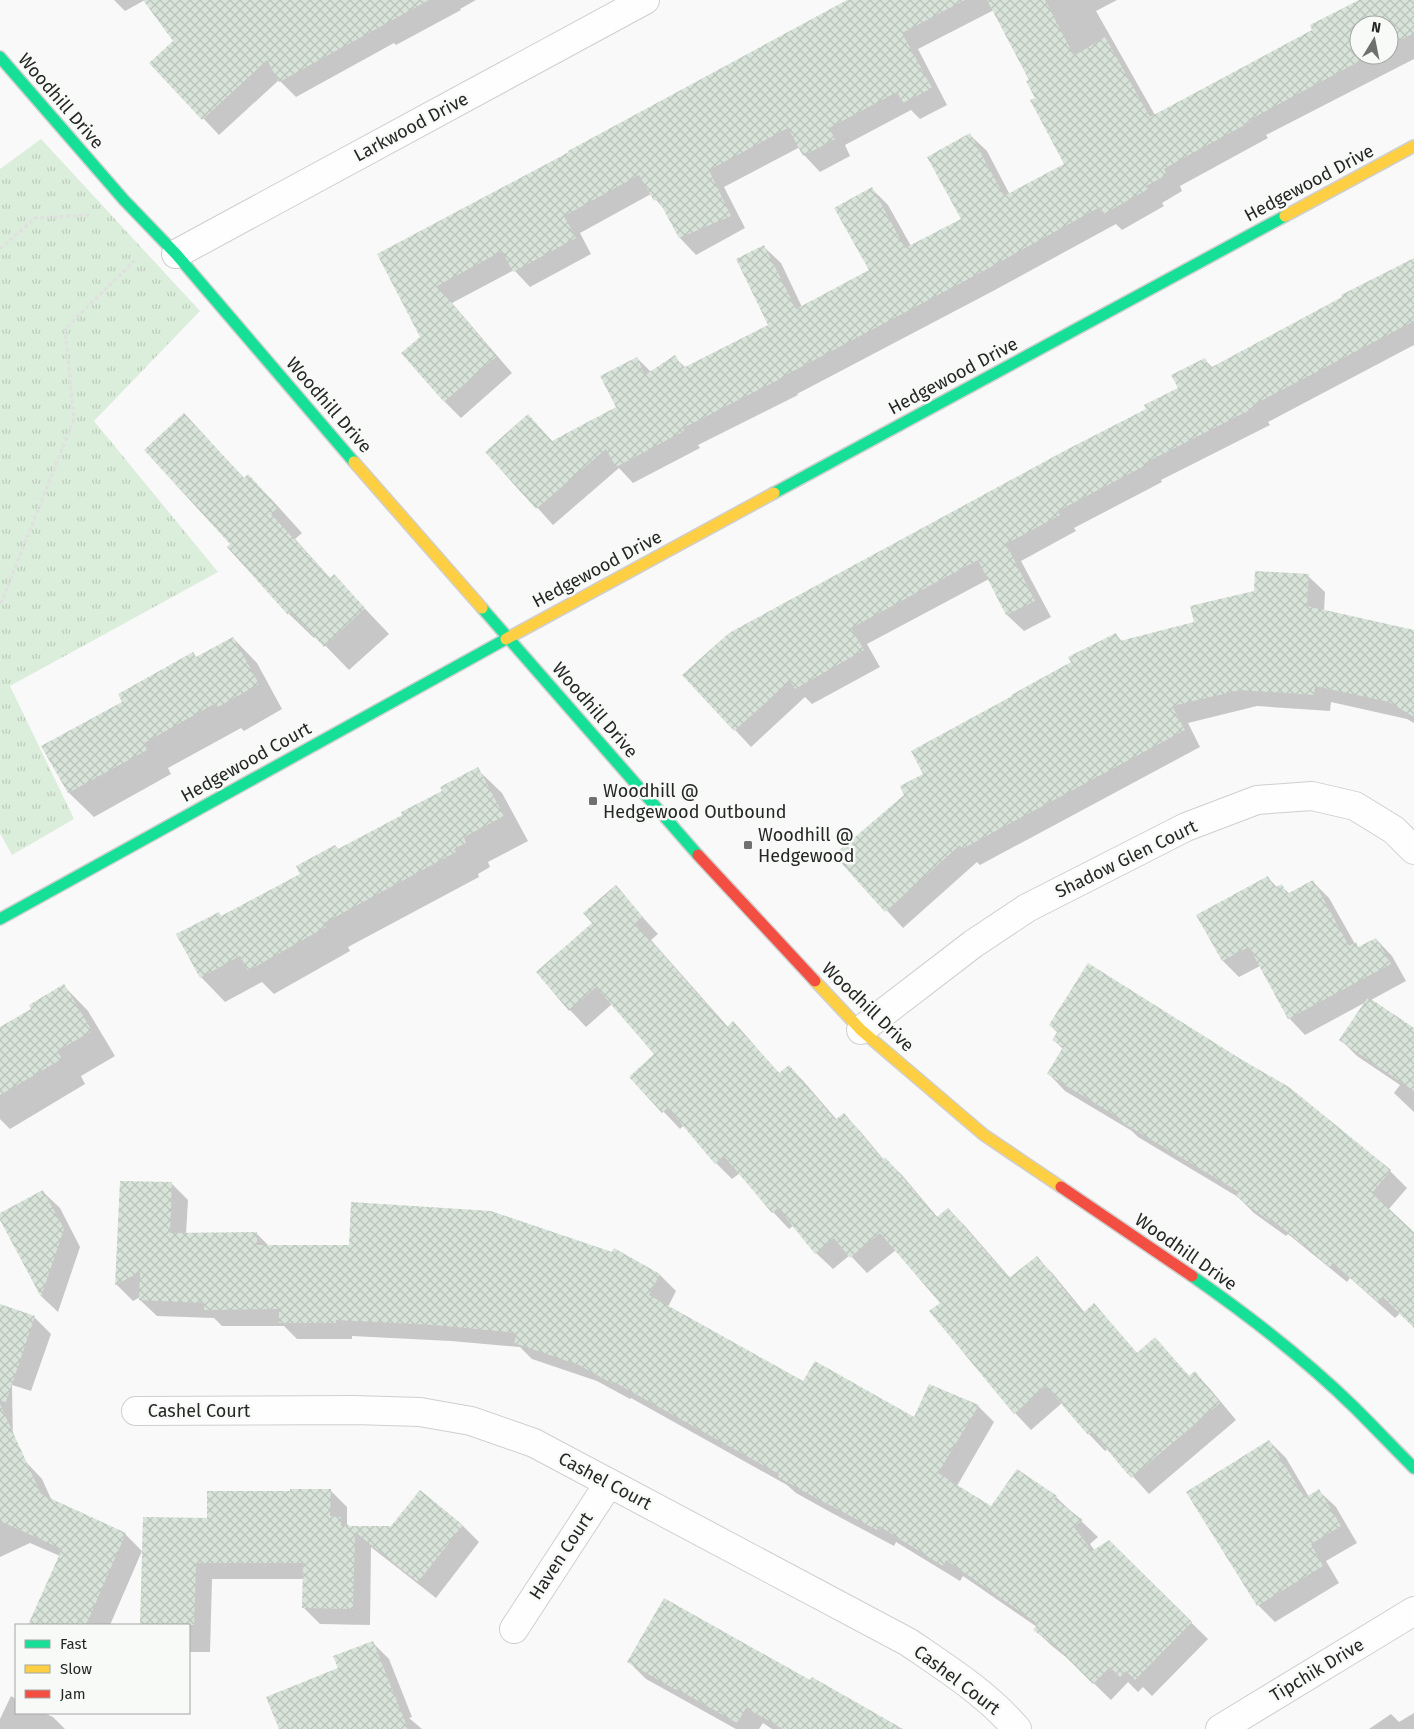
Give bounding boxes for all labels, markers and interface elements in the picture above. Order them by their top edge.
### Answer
north arrow [1349,15,1399,65]
text: N [1370,19,1382,37]
street label: Woodhill Drive [13,49,109,153]
street label: Larkwood Drive [350,88,472,166]
street label: Hedgewood Drive [1241,140,1377,226]
street label: Hedgewood Drive [885,333,1021,419]
street label: Woodhill Drive [281,353,377,457]
street label: Hedgewood Drive [529,526,665,612]
street label: Woodhill Drive [547,658,643,762]
street label: Hedgewood Court [177,717,315,807]
place label: Woodhill @ Hedgewood Outbound [603,780,787,823]
marker: Woodhill @ Hedgewood Outbound [587,795,599,807]
street label: Shadow Glen Court [1052,815,1201,903]
place label: Woodhill @ Hedgewood [758,824,854,867]
marker: Woodhill @ Hedgewood [742,839,754,851]
street label: Woodhill Drive [817,958,919,1056]
street label: Woodhill Drive [1131,1209,1241,1295]
street label: Cashel Court [148,1400,251,1422]
street label: Cashel Court [555,1447,656,1515]
street label: Haven Court [525,1508,598,1604]
legend [15,1624,190,1714]
street label: Tipchik Drive [1266,1633,1368,1707]
text: Fast [60,1635,87,1653]
street label: Cashel Court [909,1640,1005,1720]
text: Slow [60,1660,92,1678]
text: Jam [60,1685,86,1703]

